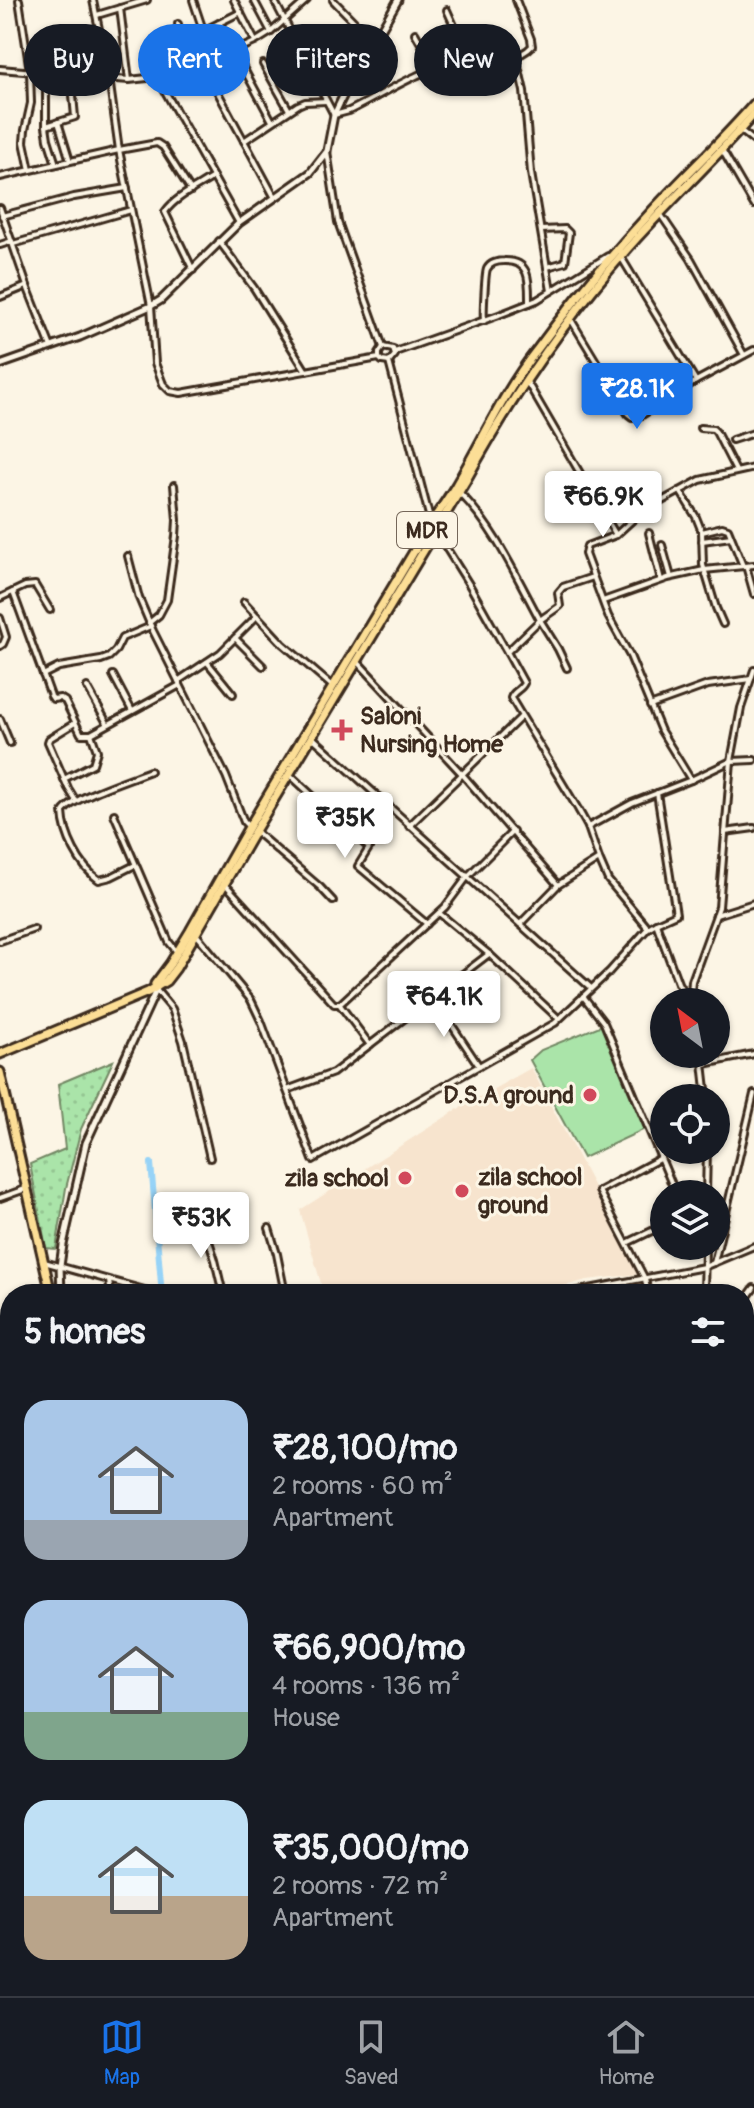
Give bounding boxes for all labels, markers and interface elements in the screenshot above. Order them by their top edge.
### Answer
chip: Buy [24,24,122,96]
chip: Rent [138,24,250,96]
chip: Filters [266,24,398,96]
chip: New [414,24,522,96]
pin: ₹28.1K [572,363,702,431]
text: ₹28.1K [600,373,674,405]
pin: ₹66.9K [538,471,668,539]
text: ₹66.9K [563,481,643,513]
road number: MDR [397,512,457,548]
place label: Saloni Nursing Home [360,702,504,759]
marker: Saloni Nursing Home [331,719,353,741]
pin: ₹35K [298,792,392,860]
text: ₹35K [315,802,375,834]
pin: ₹64.1K [379,971,509,1039]
text: ₹64.1K [405,981,483,1013]
north arrow [650,988,730,1068]
map controls [650,988,730,1260]
place label: D.S.A ground [443,1081,574,1110]
button: locate [650,1084,730,1164]
marker: D.S.A ground [581,1086,599,1104]
place label: zila school ground [478,1163,583,1220]
place label: zila school [284,1164,389,1193]
marker: zila school [396,1169,414,1187]
button: layers [650,1180,730,1260]
marker: zila school ground [453,1182,471,1200]
pin: ₹53K [154,1192,248,1260]
text: ₹53K [171,1202,231,1234]
icon: filters [686,1310,730,1354]
text: 5 homes [24,1311,145,1354]
text: ₹28,100/mo [272,1427,458,1470]
icon: home [88,1432,184,1528]
text: 2 rooms · 60 m² [272,1470,453,1502]
text: Apartment [272,1502,393,1534]
text: ₹66,900/mo [272,1627,465,1670]
icon: home [88,1632,184,1728]
text: 4 rooms · 136 m² [272,1670,460,1702]
text: House [272,1702,340,1734]
text: ₹35,000/mo [272,1827,469,1870]
icon: home [88,1832,184,1928]
text: 2 rooms · 72 m² [272,1870,448,1902]
text: Apartment [272,1902,393,1934]
tab: Map [100,2015,144,2091]
tab: Saved [344,2015,399,2091]
tab: Home [599,2015,654,2091]

